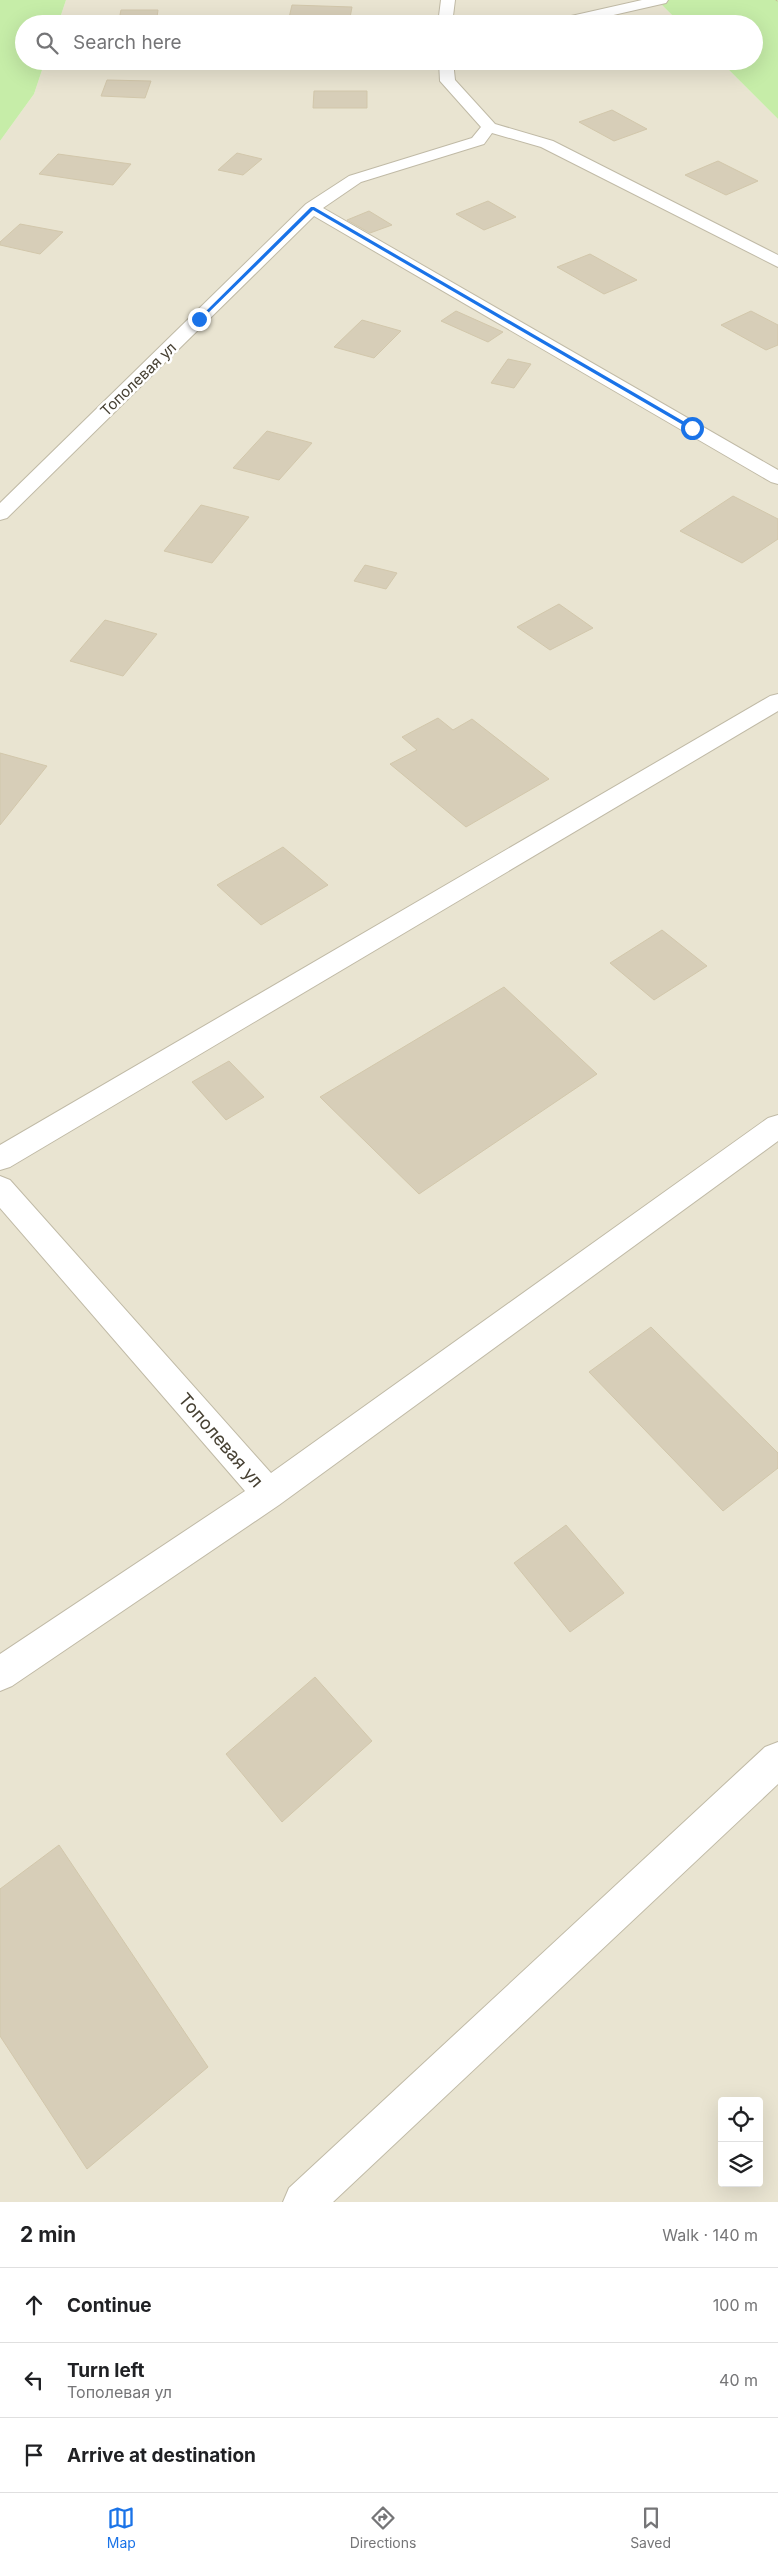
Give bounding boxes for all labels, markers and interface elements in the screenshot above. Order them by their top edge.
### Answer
search box [15,15,763,70]
icon: search [33,29,61,57]
text: Search here [73,31,182,54]
route end [188,308,211,331]
street label: Тополевая ул [96,338,180,420]
route start [681,417,704,440]
street label: Тополевая ул [174,1389,268,1491]
map controls [718,2097,763,2187]
button: locate [718,2097,763,2142]
button: layers [718,2142,763,2187]
text: 2 min [20,2222,76,2247]
text: Walk · 140 m [662,2225,758,2245]
icon: ahead [20,2291,48,2319]
text: Continue [67,2294,152,2317]
text: 100 m [713,2295,758,2315]
text: Turn left [67,2359,145,2382]
icon: left [20,2366,48,2394]
text: 40 m [719,2370,758,2390]
text: Тополевая ул [67,2382,172,2402]
icon: arrive [20,2441,48,2469]
text: Arrive at destination [67,2444,256,2467]
tab: Map [107,2504,136,2551]
tab: Directions [350,2504,416,2551]
tab: Saved [630,2504,671,2551]

